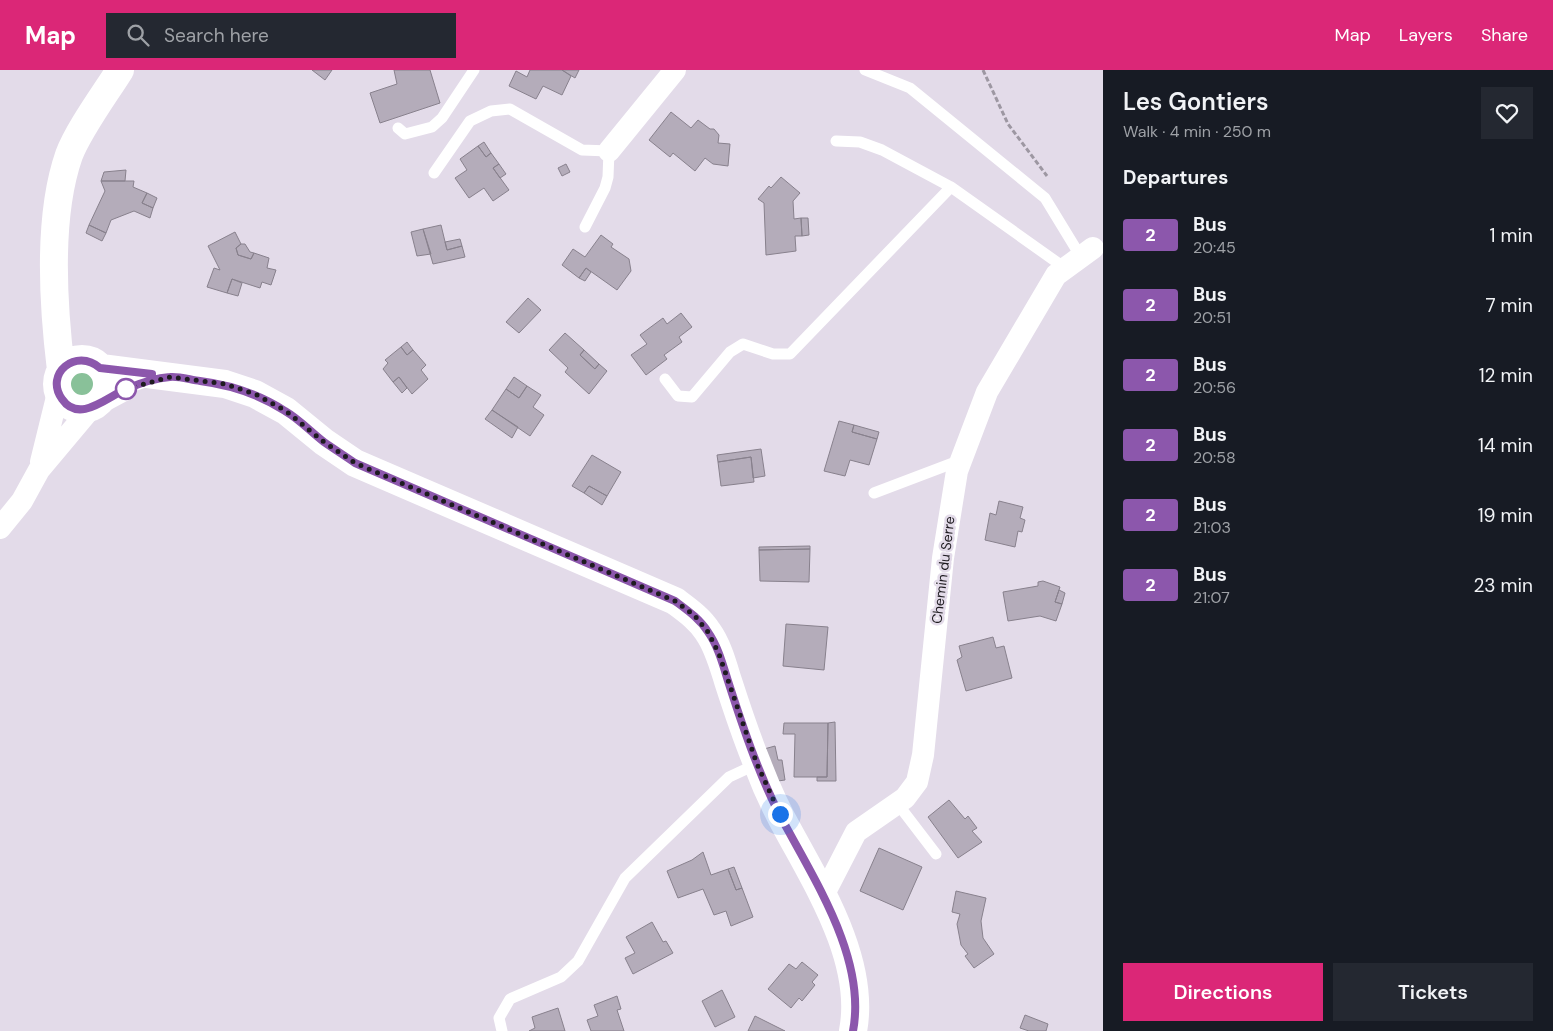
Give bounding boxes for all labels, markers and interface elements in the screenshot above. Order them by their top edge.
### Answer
search box [106,13,456,58]
text: Map [25,20,76,51]
icon: search [124,21,152,49]
text: Search here [164,23,269,48]
text: Map [1335,23,1371,47]
text: Layers [1399,23,1453,47]
text: Share [1481,23,1528,47]
text: Les Gontiers [1123,86,1269,117]
button: heart [1481,87,1533,139]
text: Walk · 4 min · 250 m [1123,121,1271,142]
text: Departures [1123,165,1228,190]
text: Bus [1193,212,1227,237]
text: 2 [1145,223,1156,247]
text: 1 min [1490,223,1533,248]
text: 20:45 [1193,237,1236,258]
text: Bus [1193,282,1227,307]
text: 2 [1145,293,1156,317]
text: 7 min [1485,293,1533,318]
text: 20:51 [1193,307,1231,328]
text: Bus [1193,352,1227,377]
text: 2 [1145,363,1156,387]
text: 12 min [1479,363,1533,388]
text: 20:56 [1193,377,1236,398]
unlabelled marker [115,378,137,400]
text: Bus [1193,422,1227,447]
text: 2 [1145,433,1156,457]
text: 14 min [1478,433,1533,458]
text: 20:58 [1193,447,1236,468]
text: Bus [1193,492,1227,517]
text: 2 [1145,503,1156,527]
text: 19 min [1478,503,1533,528]
street label: Chemin du Serre [927,515,959,625]
text: 21:03 [1193,517,1231,538]
text: Bus [1193,562,1227,587]
text: 2 [1145,573,1156,597]
text: 23 min [1473,573,1533,598]
text: 21:07 [1193,587,1230,608]
your location [768,802,793,827]
button: Directions [1123,963,1323,1021]
button: Tickets [1333,963,1533,1021]

